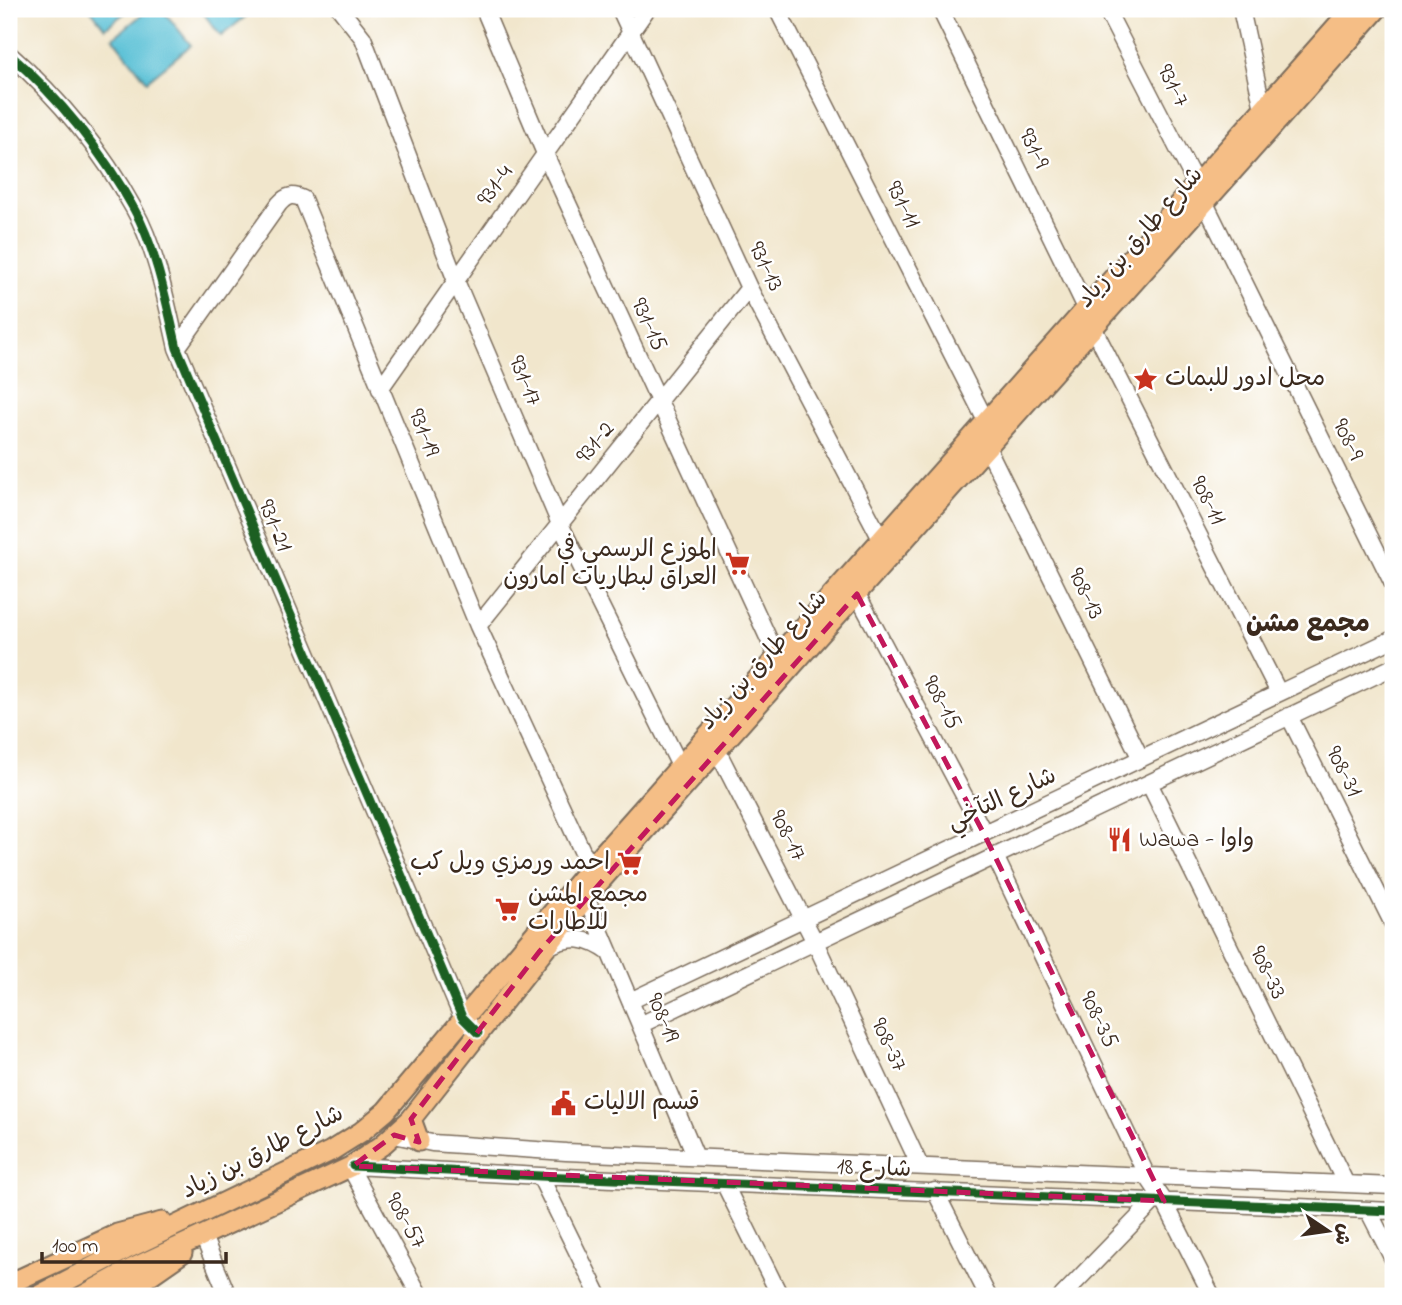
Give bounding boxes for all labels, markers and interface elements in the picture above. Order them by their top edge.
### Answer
street label: 931-7 [1146,59,1198,113]
street label: 931-9 [1008,123,1058,176]
street label: 931-4 [469,158,523,214]
street label: شارع طارق بن زياد [1069,159,1213,317]
street label: 931-11 [875,175,929,235]
street label: 931-13 [738,236,792,298]
street label: 931-15 [620,293,676,358]
street label: 931-17 [498,351,550,412]
place label: محل ادور للبمات [1165,362,1325,397]
place icon: محل ادور للبمات [1131,365,1159,393]
street label: 931-19 [398,404,449,463]
street label: 908-9 [1322,413,1372,468]
street label: 931-2 [568,414,624,472]
street label: 908-11 [1180,470,1234,532]
street label: 931-21 [247,495,301,558]
place label: الموزع الرسمي في العراق لبطاريات امارون [503,533,717,596]
supermarket icon: الموزع الرسمي في العراق لبطاريات امارون [723,550,751,578]
street label: 908-13 [1058,562,1112,626]
street label: شارع طارق بن زياد [692,583,836,739]
district label: مجمع مشن [1246,606,1370,644]
street label: 908-15 [912,670,970,737]
street label: 908-31 [1315,740,1371,804]
street label: شارع التآخي [941,759,1063,842]
street label: 908-17 [759,804,815,868]
place label: Wawa - واوا [1139,823,1254,858]
restaurant icon: Wawa - واوا [1105,826,1133,854]
place label: احمد ورمزي ويل كب [410,846,610,881]
supermarket icon: احمد ورمزي ويل كب [616,849,644,877]
place label: مجمع المشن للاطارات [528,878,648,941]
supermarket icon: مجمع المشن للاطارات [494,895,522,923]
street label: 908-33 [1239,940,1295,1006]
street label: 908-35 [1069,986,1127,1055]
street label: 908-19 [636,988,688,1049]
street label: 908-37 [860,1012,916,1078]
place label: قسم الاليات [584,1086,700,1121]
public building icon: قسم الاليات [550,1089,578,1117]
street label: شارع طارق بن زياد [176,1097,350,1209]
street label: شارع 18 [836,1150,912,1188]
street label: 908-57 [375,1187,435,1255]
north arrow [1294,1196,1364,1266]
scale bar [42,1221,226,1265]
text: ش [1327,1221,1358,1248]
text: 100 m [52,1232,98,1262]

